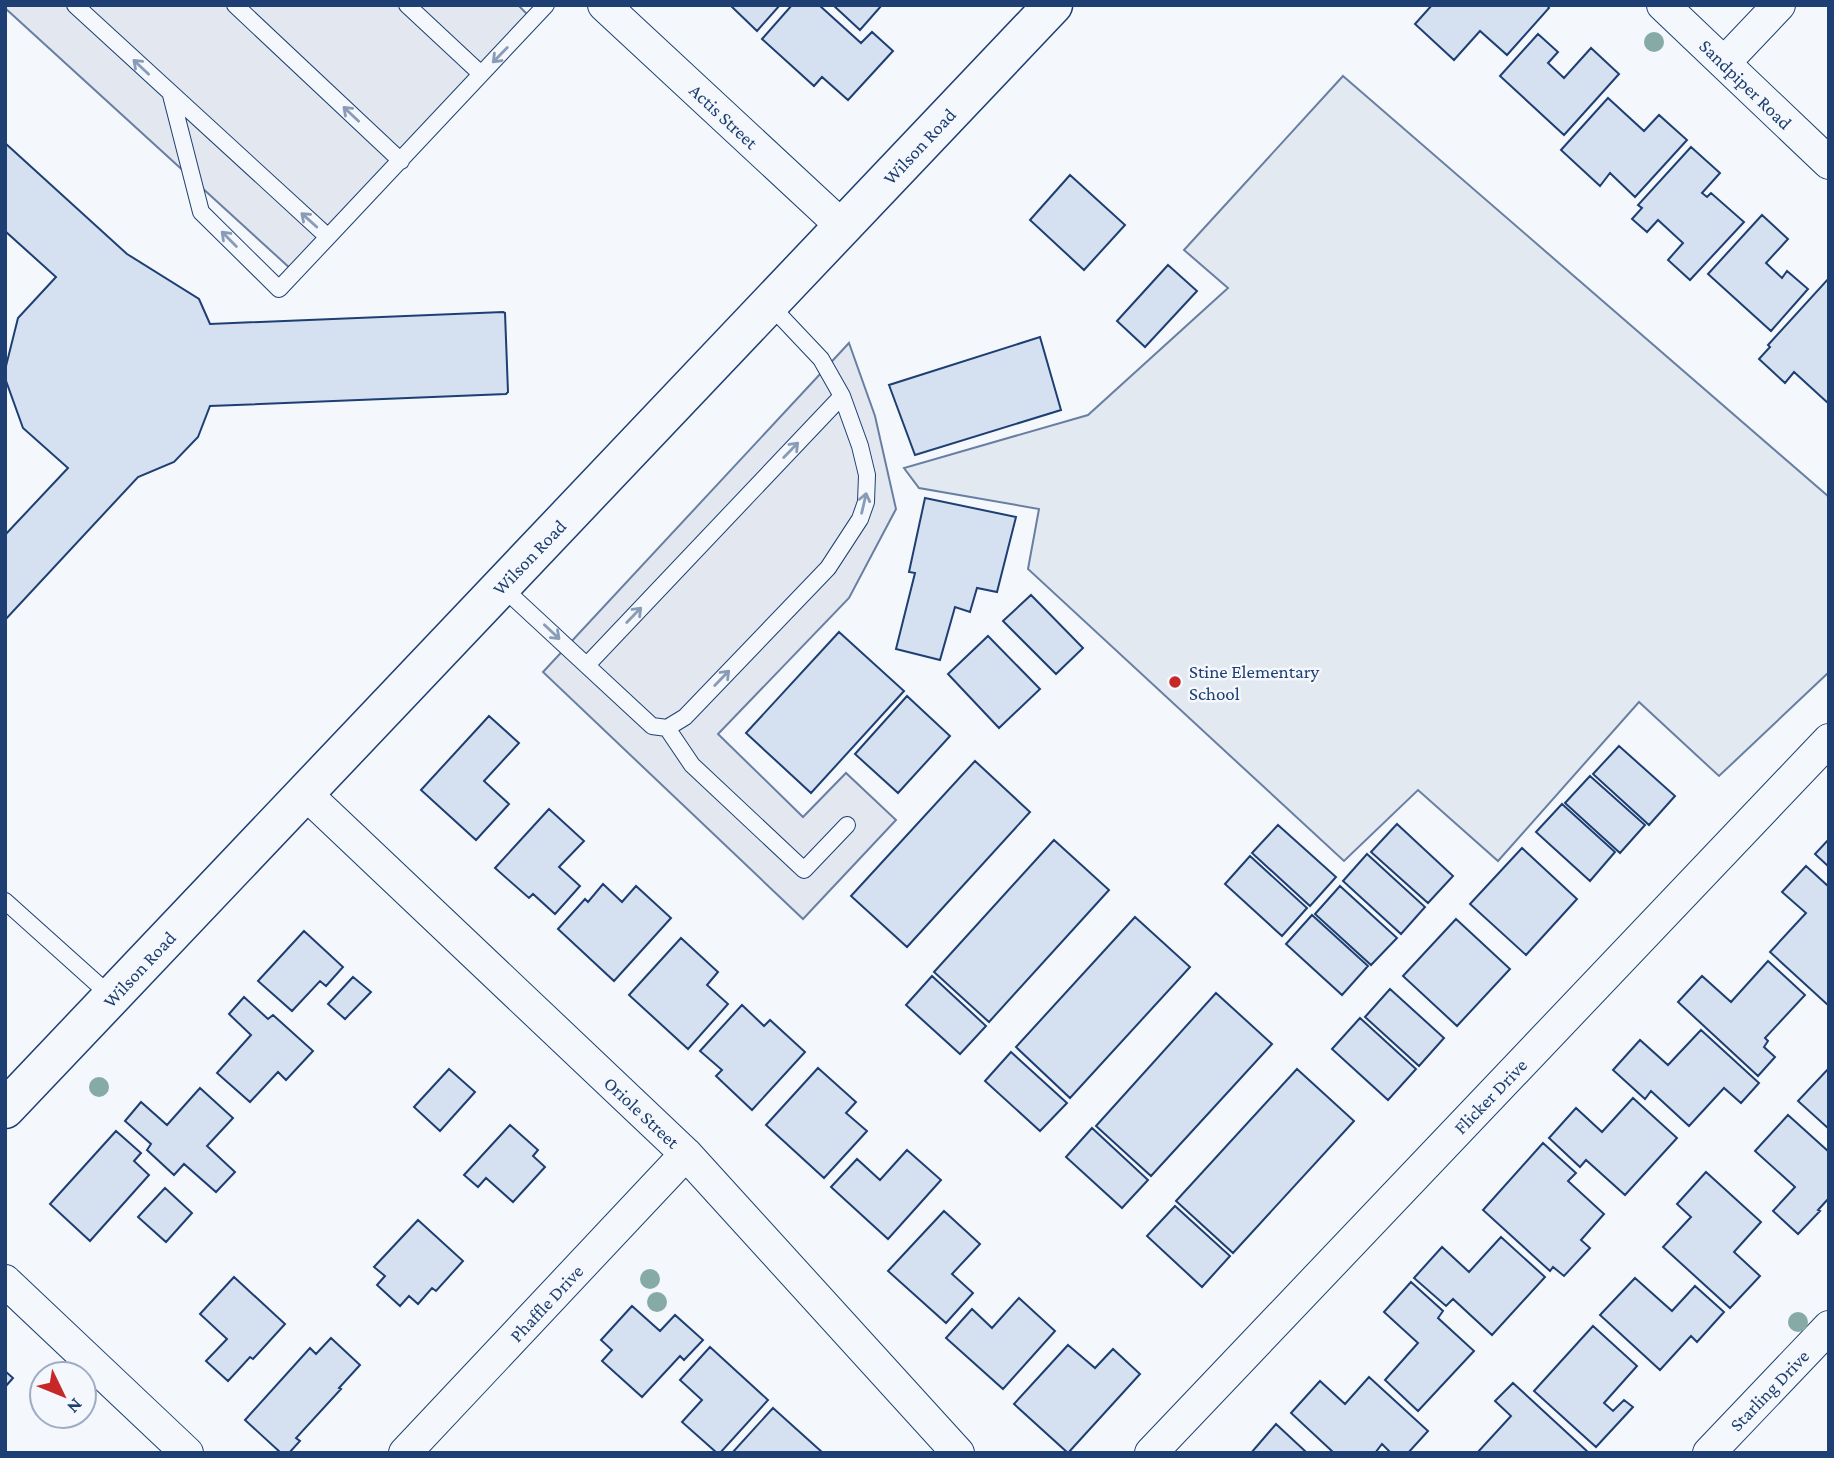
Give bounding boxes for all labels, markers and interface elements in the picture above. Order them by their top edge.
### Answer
street label: Sandpiper Road [1695,35,1796,134]
one-way arrow [491,46,508,63]
one-way arrow [133,58,150,75]
street label: Actis Street [685,80,763,154]
street label: Wilson Road [879,104,960,189]
one-way arrow [342,106,360,122]
one-way arrow [300,212,318,228]
one-way arrow [220,231,237,248]
one-way arrow [782,442,799,459]
one-way arrow [858,492,871,515]
street label: Wilson Road [488,515,570,599]
one-way arrow [626,607,643,624]
one-way arrow [543,624,561,640]
place label: Stine Elementary School [1189,661,1320,704]
one-way arrow [714,670,731,687]
marker: Stine Elementary School [1167,674,1183,690]
street label: Wilson Road [99,927,180,1012]
street label: Flicker Drive [1449,1054,1531,1138]
street label: Oriole Street [600,1072,684,1153]
street label: Phaffle Drive [505,1260,587,1346]
street label: Starling Drive [1725,1345,1813,1435]
north arrow [28,1360,98,1430]
text: N [63,1394,87,1418]

